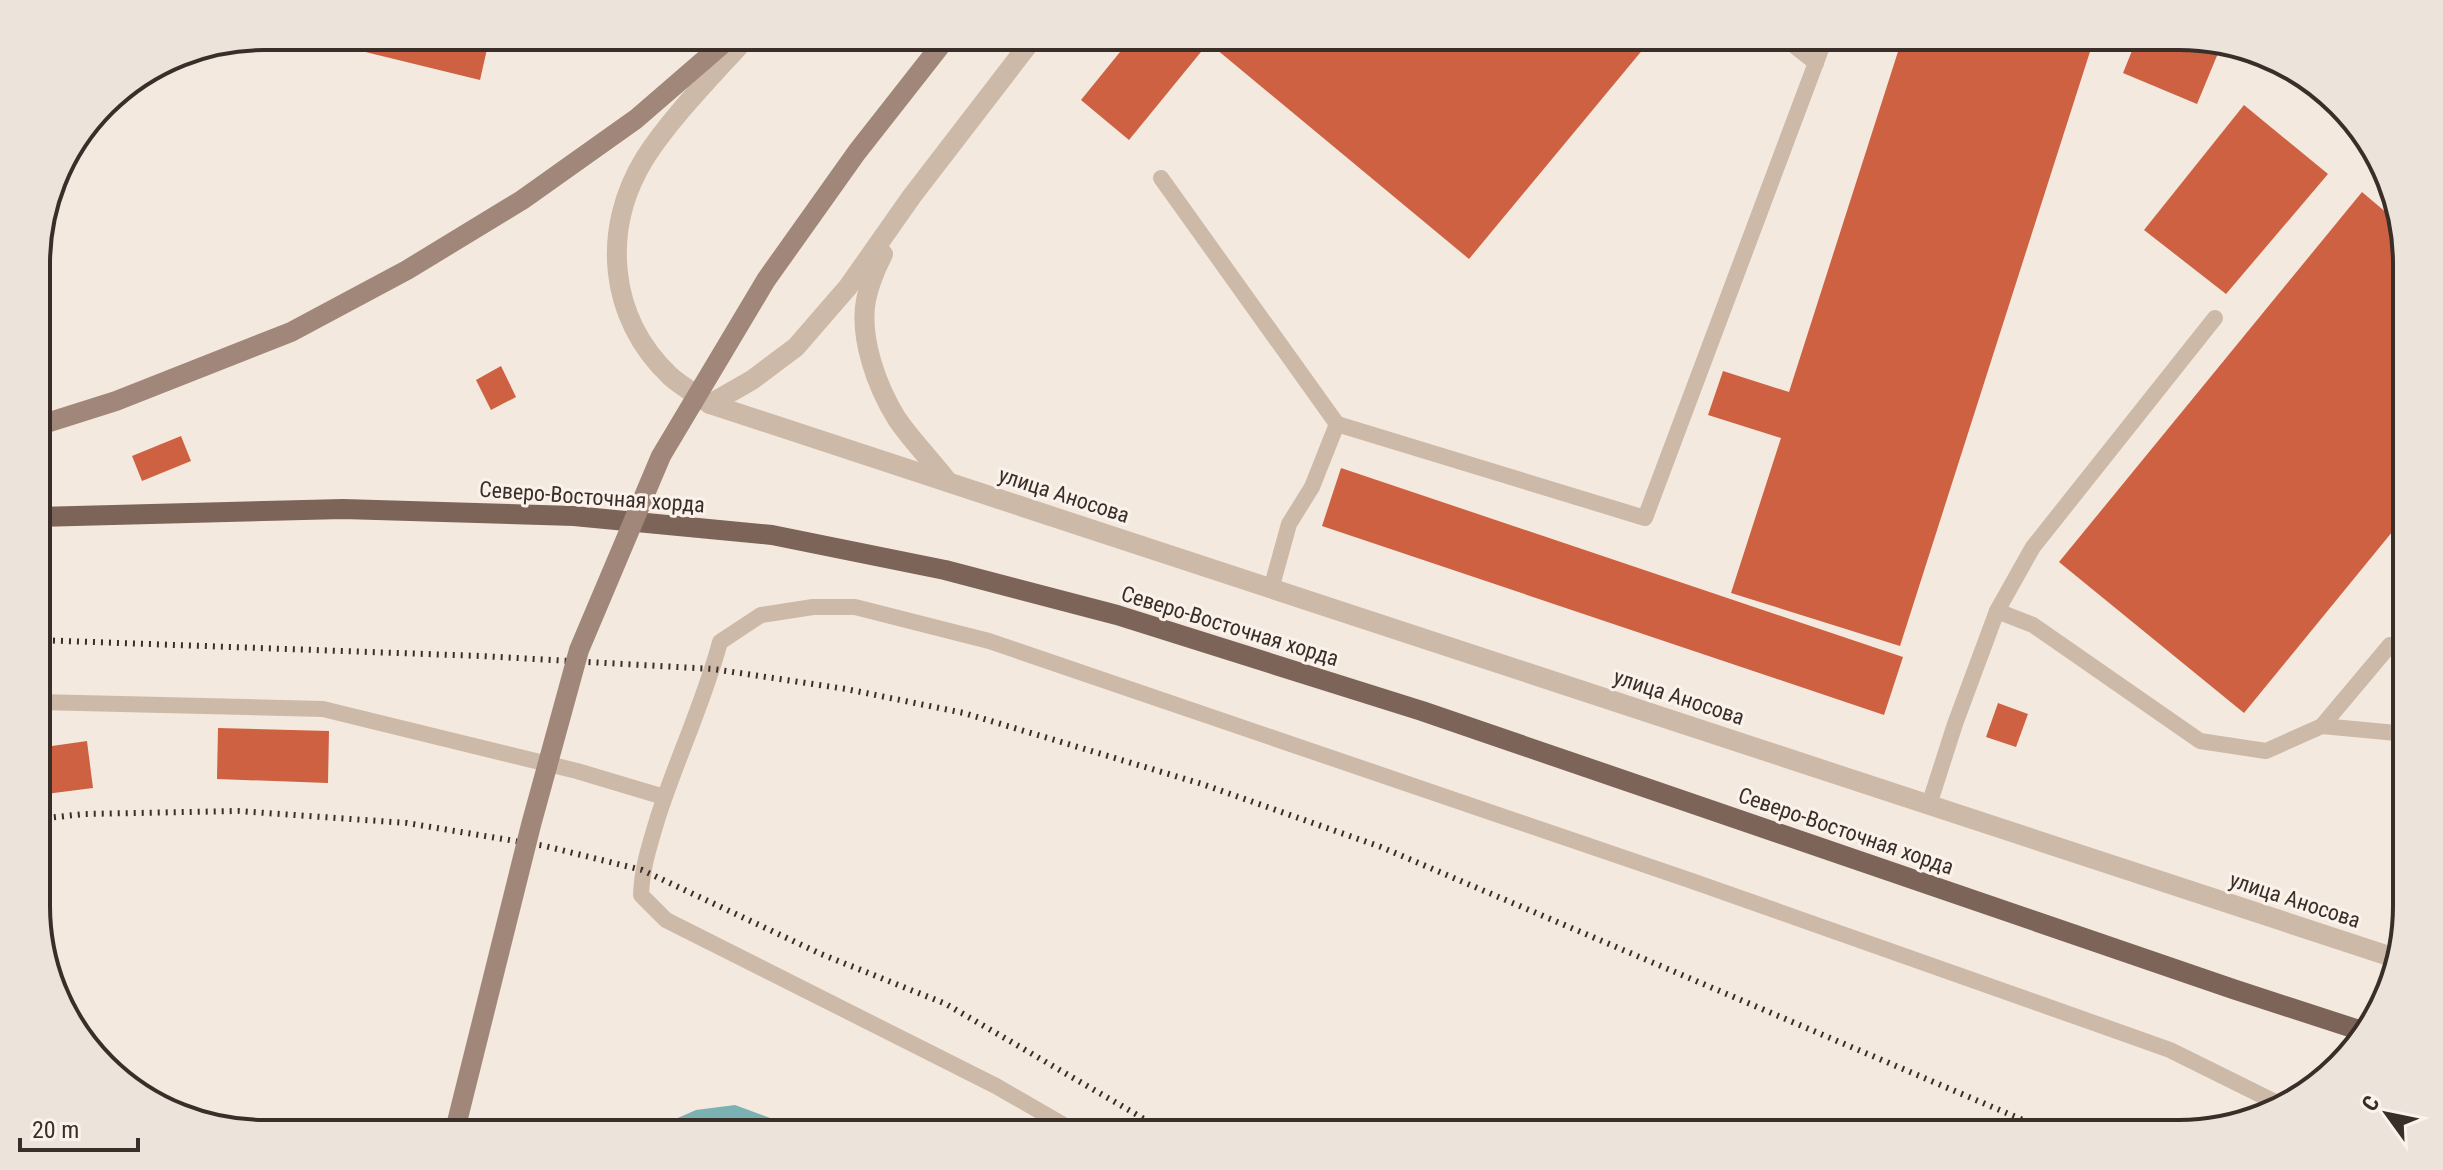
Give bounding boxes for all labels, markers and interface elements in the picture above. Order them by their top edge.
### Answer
street label: улица Аносова [995,462,1133,528]
street label: Северо-Восточная хорда [478,477,706,517]
street label: Северо-Восточная хорда [1118,581,1342,671]
street label: улица Аносова [1610,664,1748,730]
street label: Северо-Восточная хорда [1735,782,1957,880]
street label: улица Аносова [2226,867,2364,933]
north arrow [2347,1074,2427,1154]
text: С [2357,1091,2385,1115]
scale bar [20,1102,138,1152]
text: 20 m [32,1116,79,1144]

